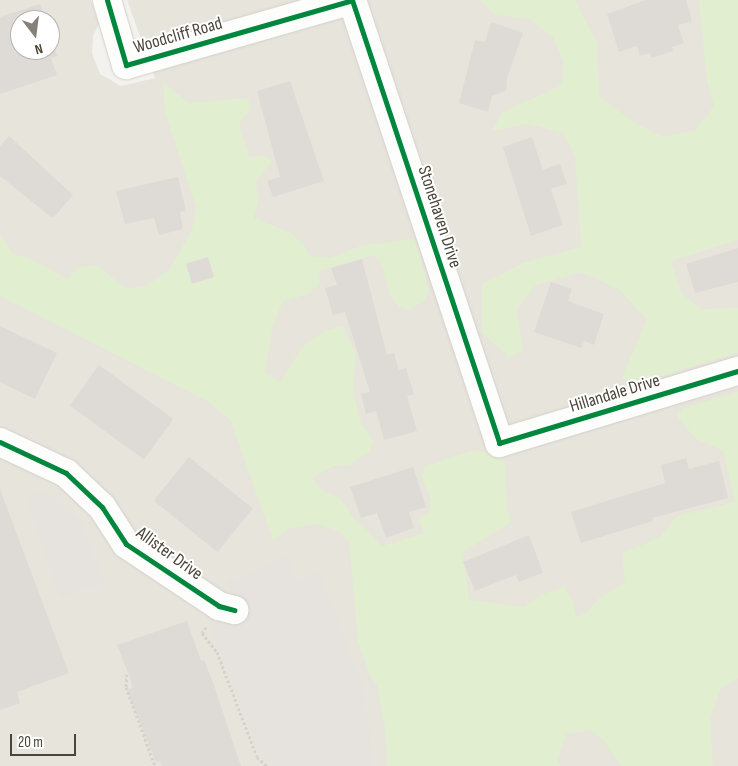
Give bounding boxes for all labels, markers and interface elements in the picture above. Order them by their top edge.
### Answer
north arrow [10,10,60,60]
street label: Woodcliff Road [131,13,225,59]
text: N [33,40,45,58]
street label: Stonehaven Drive [412,163,466,271]
street label: Hillandale Drive [567,370,663,418]
street label: Allister Drive [132,523,206,585]
scale bar [12,724,79,756]
text: 20 m [18,733,43,752]

